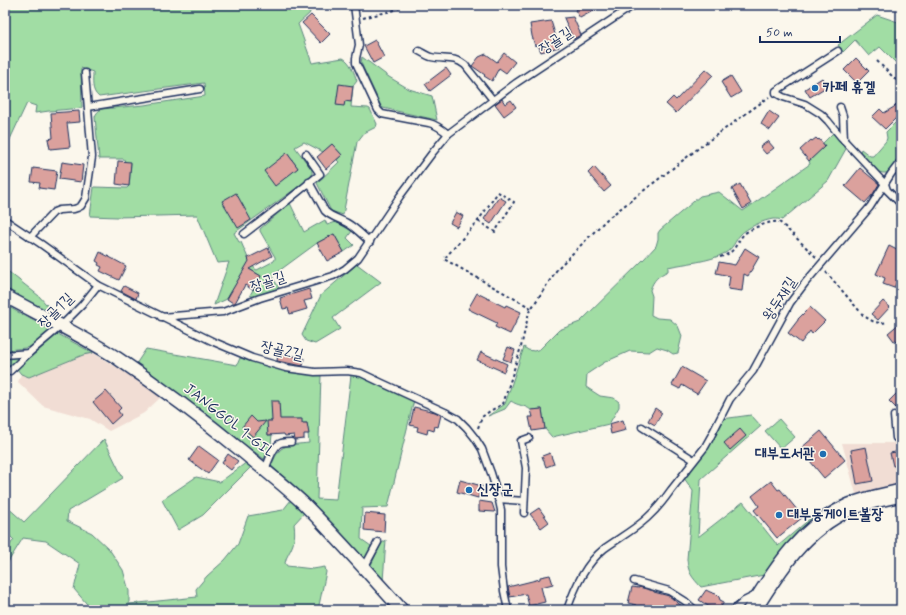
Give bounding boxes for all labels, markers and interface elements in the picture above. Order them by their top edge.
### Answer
scale bar [760,18,840,44]
street label: 장골길 [535,23,577,59]
text: 50 m [766,25,793,41]
place label: 카페 휴겔 [822,78,875,98]
marker: 카페 휴겔 [810,83,820,93]
street label: 장골길 [248,267,288,297]
street label: 왕두재길 [758,273,802,325]
street label: 장골1길 [34,289,78,333]
street label: 장골2길 [259,336,305,366]
street label: JANGGOL 1-GIL [180,379,279,463]
place label: 대부도서관 [755,444,815,464]
marker: 대부도서관 [818,449,828,459]
place label: 신장군 [477,480,513,500]
marker: 신장군 [464,485,474,495]
place label: 대부동게이트볼장 [787,505,884,525]
marker: 대부동게이트볼장 [774,510,784,520]

